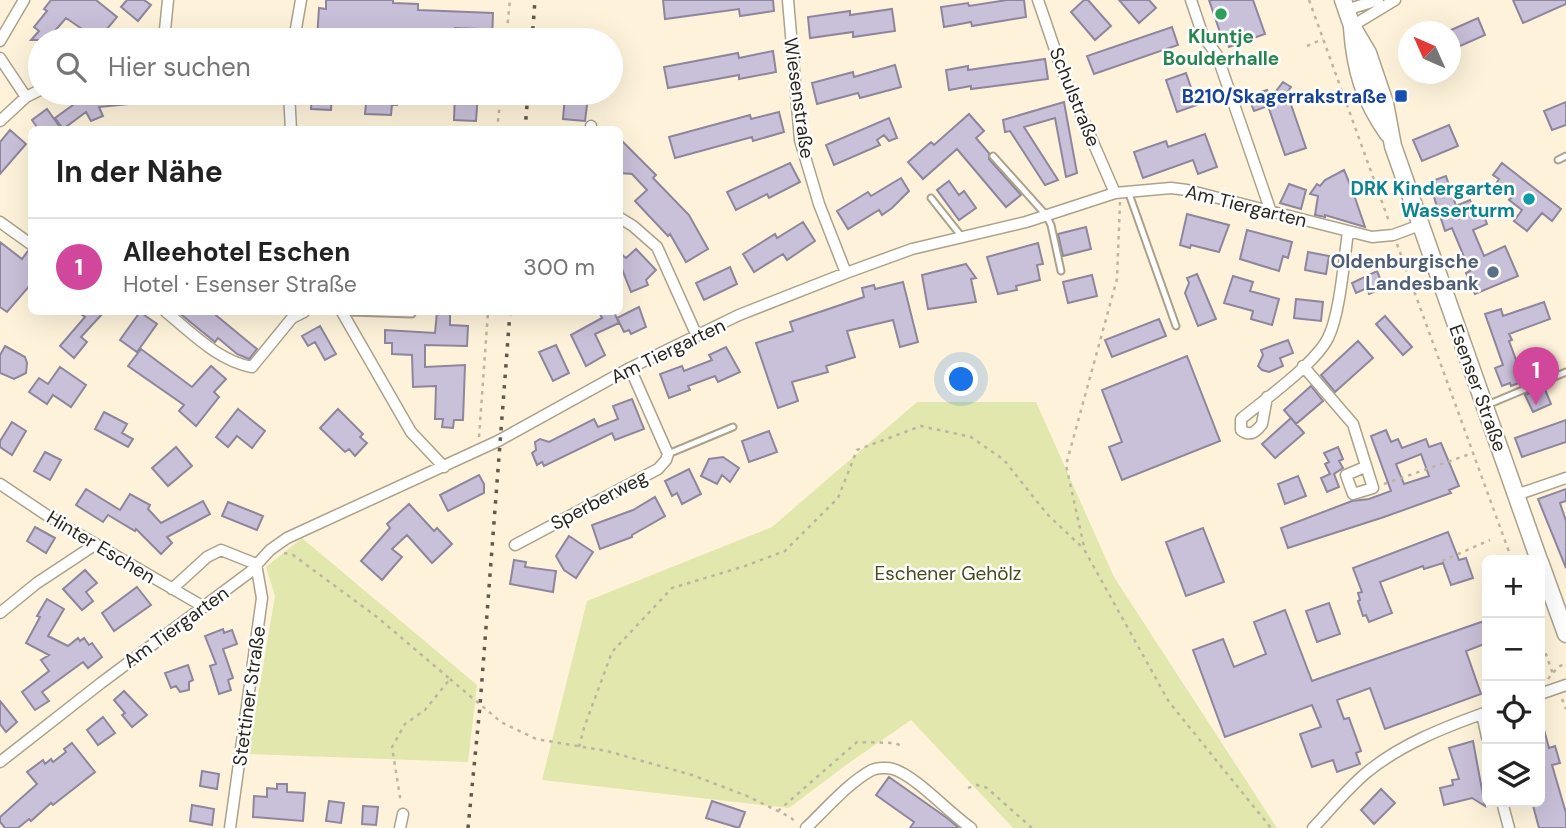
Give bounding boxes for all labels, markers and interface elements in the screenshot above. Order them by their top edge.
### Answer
marker: Kluntje Boulderhalle [1213,6,1229,22]
north arrow [1398,21,1461,84]
place label: Kluntje Boulderhalle [1163,24,1279,71]
search box [28,28,623,105]
street label: Wiesenstraße [778,36,820,160]
street label: Schulstraße [1044,44,1106,150]
icon: search [52,48,90,86]
text: Hier suchen [108,50,251,84]
place label: B210/Skagerrakstraße [1182,84,1387,109]
marker: B210/Skagerrakstraße [1393,88,1409,104]
text: In der Nähe [56,152,223,191]
place label: DRK Kindergarten Wasserturm [1351,176,1515,223]
street label: Am Tiergarten [1183,179,1309,233]
marker: DRK Kindergarten Wasserturm [1521,191,1537,207]
text: Alleehotel Eschen [123,235,350,269]
place label: Oldenburgische Landesbank [1330,249,1479,296]
text: 1 [75,252,83,282]
text: 300 m [523,252,595,282]
marker: Oldenburgische Landesbank [1485,264,1501,280]
text: Hotel · Esenser Straße [123,269,357,299]
street label: Am Tiergarten [607,313,729,389]
street label: Esenser Straße [1443,321,1513,455]
pin: 1 [1513,347,1559,405]
your location [944,362,978,396]
street label: Sperberweg [546,464,652,536]
street label: Hinter Eschen [42,505,160,589]
map controls [1482,555,1545,807]
button: + [1482,555,1545,618]
park label: Eschener Gehölz [875,561,1021,586]
street label: Am Tiergarten [118,580,234,674]
button: − [1482,618,1545,681]
street label: Stettiner Straße [227,625,271,767]
button: locate [1482,681,1545,744]
button: layers [1482,744,1545,807]

